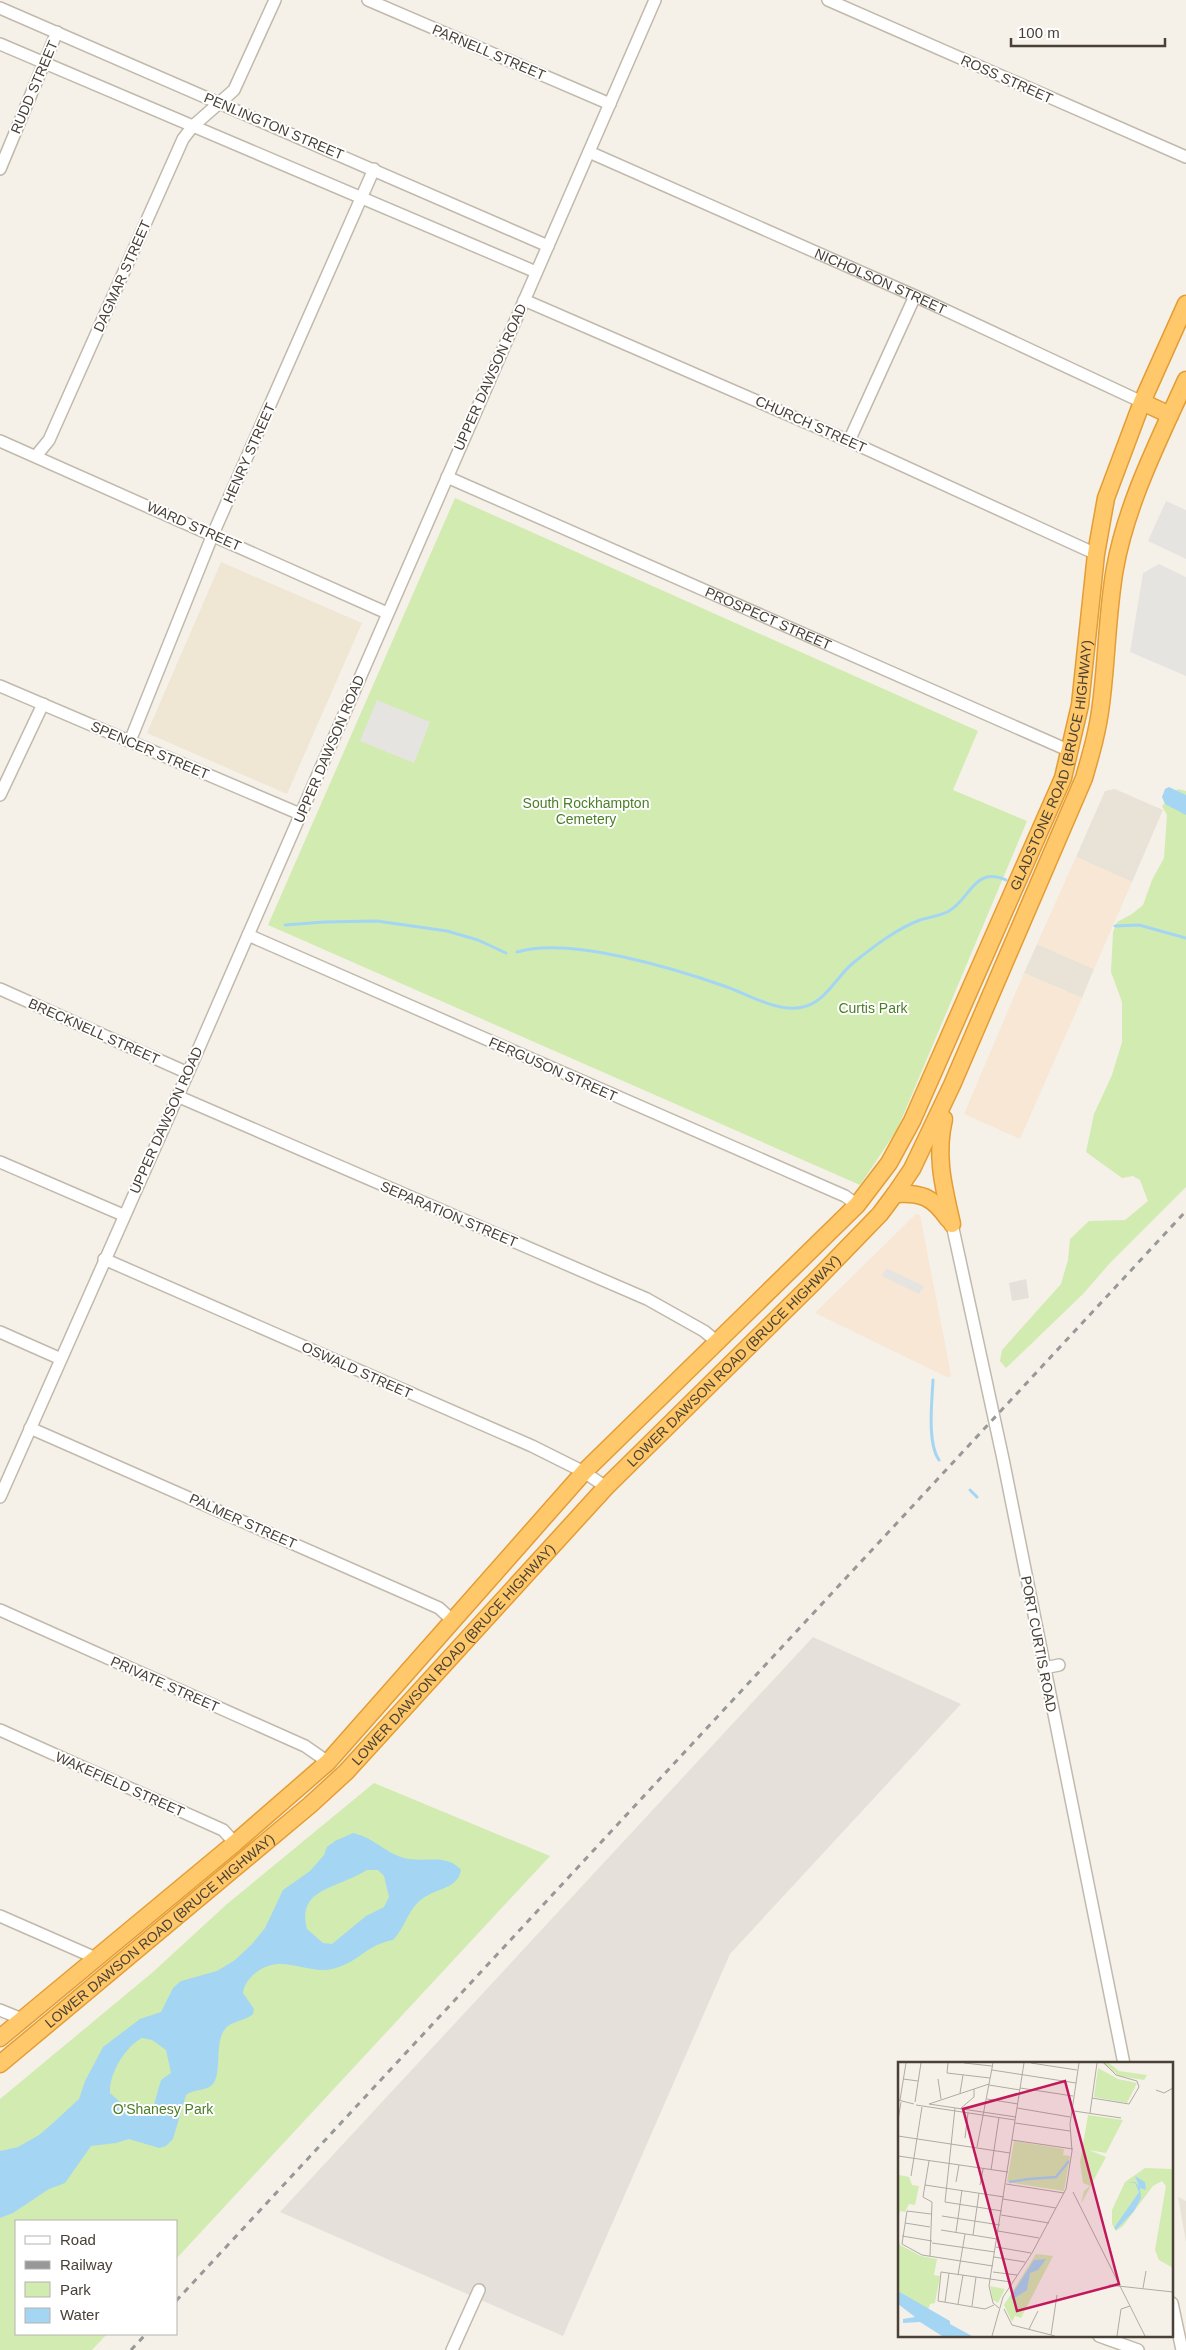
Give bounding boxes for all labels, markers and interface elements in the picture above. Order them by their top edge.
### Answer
scale bar [1011,15,1165,47]
street label: PARNELL STREET [430,21,548,83]
text: 100 m [1018,24,1060,41]
street label: RUDD STREET [7,38,61,136]
street label: ROSS STREET [959,52,1056,107]
street label: PENLINGTON STREET [202,89,347,163]
street label: DAGMAR STREET [90,217,154,334]
street label: NICHOLSON STREET [812,245,949,318]
street label: UPPER DAWSON ROAD [450,301,530,453]
street label: CHURCH STREET [753,392,869,456]
street label: HENRY STREET [220,400,278,505]
street label: WARD STREET [144,498,244,554]
street label: PROSPECT STREET [703,584,834,653]
street label: GLADSTONE ROAD (BRUCE HIGHWAY) [1007,639,1095,893]
street label: UPPER DAWSON ROAD [291,673,367,825]
street label: SPENCER STREET [89,718,212,782]
park label: South Rockhampton Cemetery [523,795,649,827]
street label: BRECKNELL STREET [26,995,162,1067]
park label: Curtis Park [838,1000,909,1016]
street label: FERGUSON STREET [486,1034,620,1105]
street label: UPPER DAWSON ROAD [126,1044,206,1196]
street label: SEPARATION STREET [378,1178,520,1250]
street label: LOWER DAWSON ROAD (BRUCE HIGHWAY) [624,1252,844,1470]
street label: OSWALD STREET [299,1338,415,1402]
street label: PALMER STREET [187,1490,299,1552]
street label: LOWER DAWSON ROAD (BRUCE HIGHWAY) [348,1540,558,1768]
street label: PORT CURTIS ROAD [1018,1575,1060,1713]
street label: PRIVATE STREET [108,1653,222,1715]
street label: WAKEFIELD STREET [53,1748,187,1820]
street label: LOWER DAWSON ROAD (BRUCE HIGHWAY) [42,1830,277,2031]
inset map [898,2062,1174,2338]
park label: O'Shanesy Park [113,2101,214,2117]
legend [15,2220,178,2335]
text: Road [60,2231,96,2248]
text: Railway [60,2256,113,2273]
text: Park [60,2281,91,2298]
text: Water [60,2306,99,2323]

